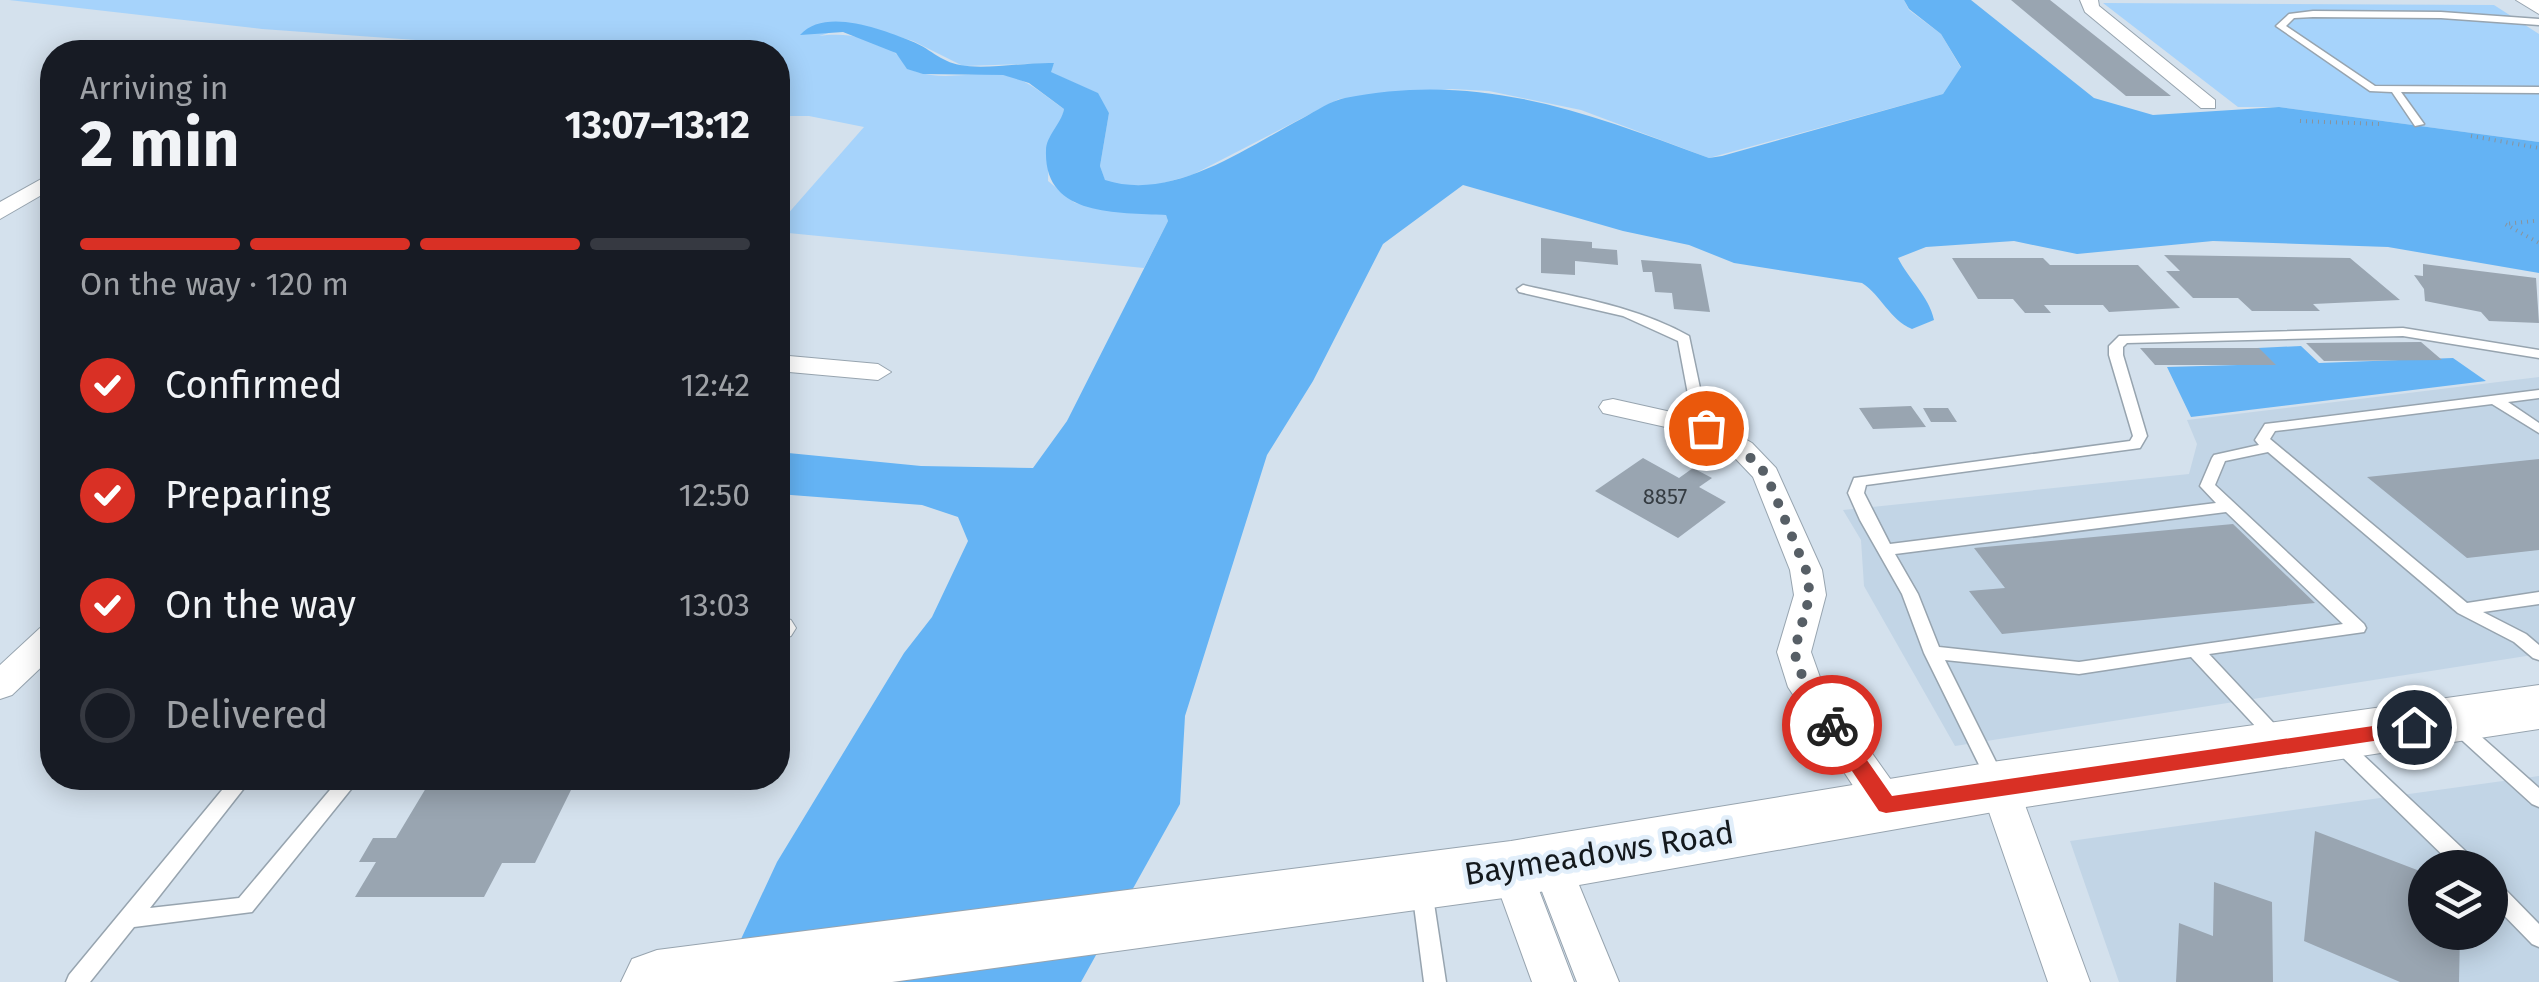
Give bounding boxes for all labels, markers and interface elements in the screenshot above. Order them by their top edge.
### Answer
text: Arriving in [80,69,228,107]
text: 13:07–13:12 [565,102,750,148]
text: 2 min [80,105,240,183]
text: On the way · 120 m [80,265,349,303]
icon: check [80,358,135,413]
text: Confirmed [165,362,343,408]
text: 12:42 [681,366,750,404]
pin [1664,386,1749,471]
icon: bag [1679,401,1734,456]
icon: check [80,468,135,523]
text: Preparing [165,472,331,518]
text: 12:50 [679,476,750,514]
house number: 8857 [1643,483,1687,510]
icon: check [80,578,135,633]
text: On the way [165,582,356,628]
text: 13:03 [679,586,750,624]
courier [1782,675,1882,775]
pin [2372,685,2457,770]
text: Delivered [165,692,328,738]
icon: bike [1805,698,1860,753]
icon: home [2387,700,2442,755]
street label: Baymeadows Road [1462,813,1736,893]
map controls [2408,850,2508,950]
button: layers [2408,850,2508,950]

